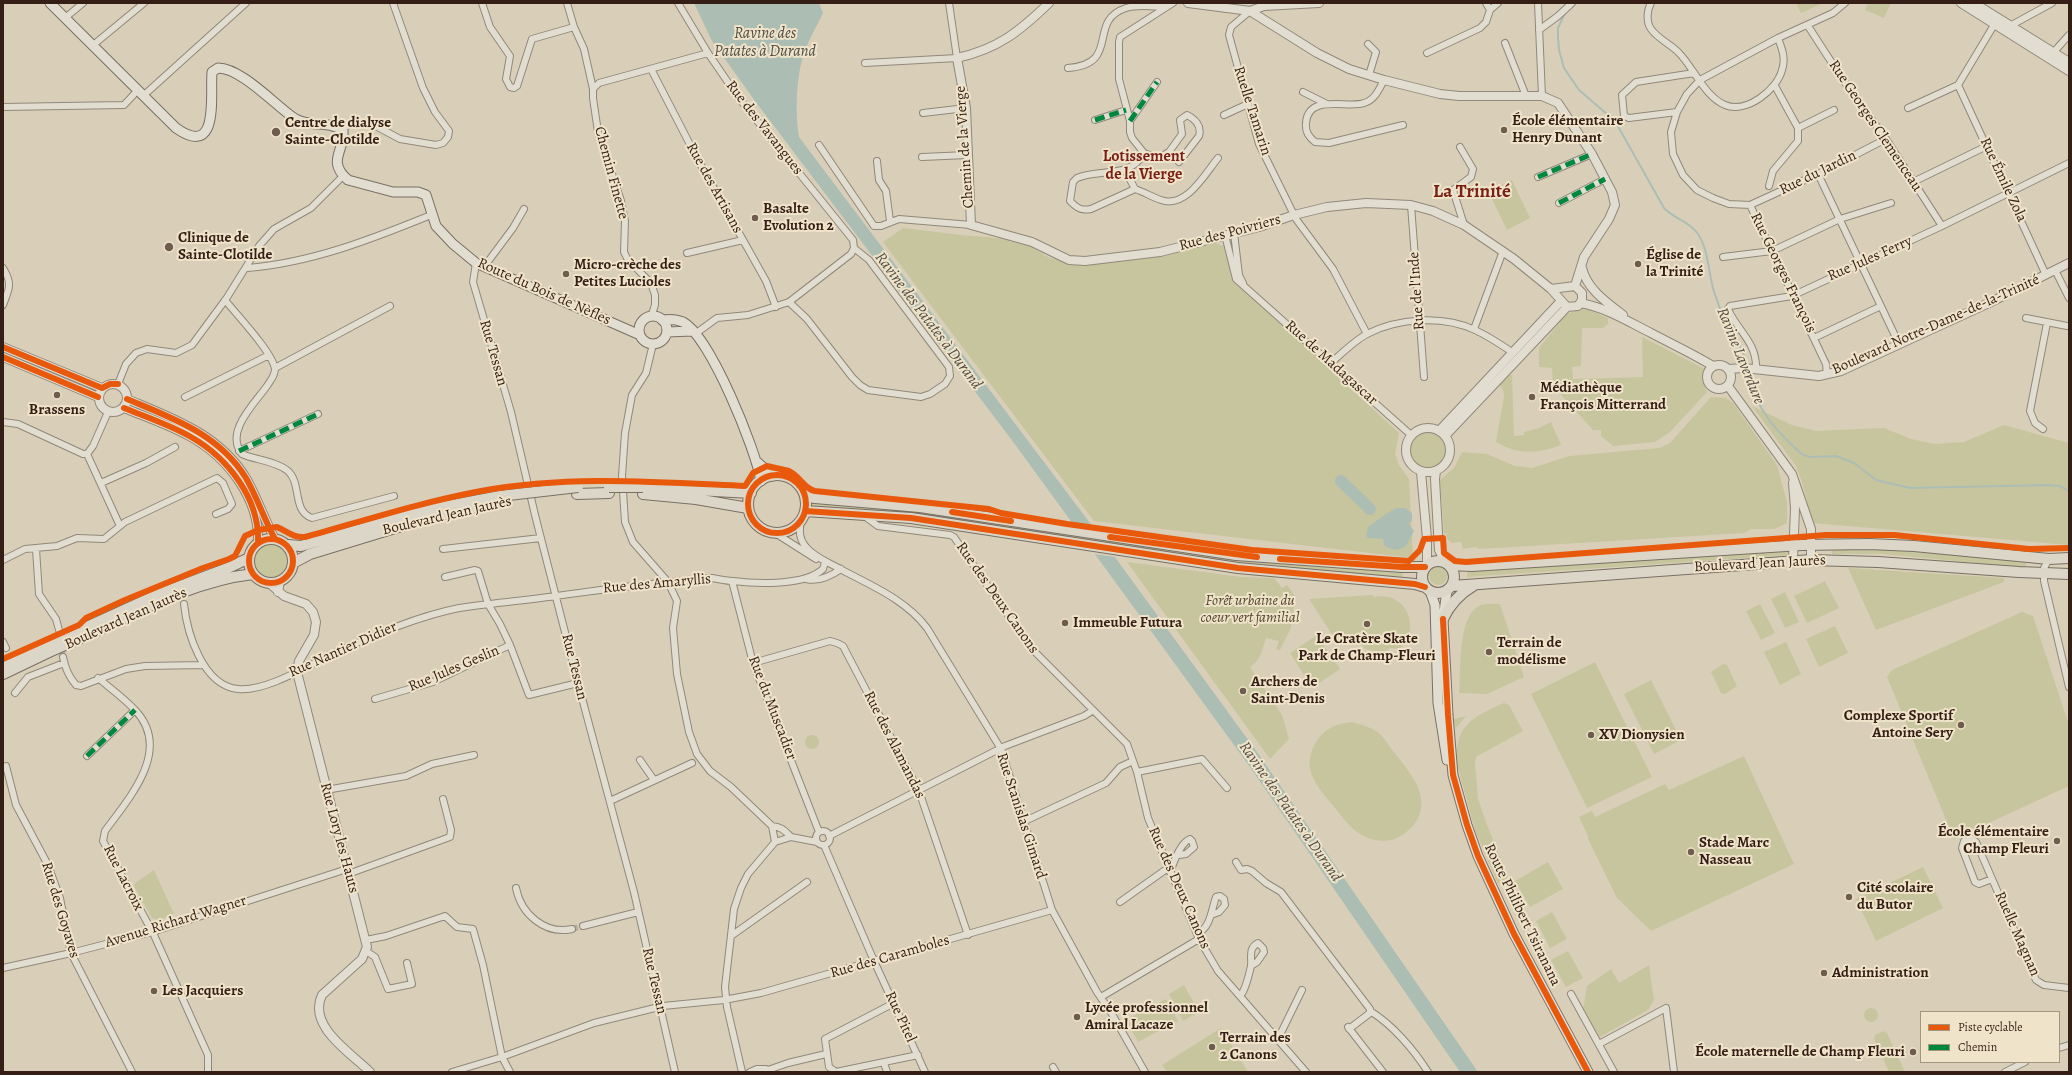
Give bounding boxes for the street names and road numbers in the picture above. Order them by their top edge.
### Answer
street label: Rue Georges Clemenceau [1824,57,1926,195]
street label: Ruelle Tamarin [1229,64,1275,158]
street label: Rue des Vavangues [722,77,806,179]
street label: Chemin de la Vierge [952,85,978,209]
street label: Chemin Finette [590,125,632,221]
street label: Rue Émile Zola [1976,135,2030,225]
street label: Rue des Artisans [682,139,746,237]
street label: Rue du Jardin [1777,147,1859,199]
street label: Rue Georges François [1746,210,1820,336]
street label: Rue des Poivriers [1177,211,1283,255]
street label: Rue Jules Ferry [1825,232,1915,286]
street label: Rue de l'Inde [1405,251,1429,331]
street label: Route du Bois de Nèfles [475,255,613,329]
street label: Boulevard Notre-Dame-de-la-Trinité [1829,271,2043,379]
street label: Rue de Madagascar [1281,317,1381,409]
street label: Rue Tessan [475,318,511,388]
street label: Boulevard Jean Jaurès [381,492,513,540]
street label: Rue des Deux Canons [952,539,1042,657]
street label: Boulevard Jean Jaurès [1694,552,1826,576]
street label: Rue des Amaryllis [602,570,712,598]
street label: Boulevard Jean Jaurès [62,584,190,654]
street label: Rue Nantier Didier [286,618,400,682]
street label: Rue Tessan [557,632,591,702]
street label: Rue Jules Geslin [406,642,502,696]
street label: Rue du Muscadier [744,653,800,763]
street label: Rue des Alamandas [859,688,929,802]
street label: Rue Stanislas Gimard [992,751,1050,881]
street label: Rue Lory les Hauts [316,781,362,895]
street label: Rue des Deux Canons [1144,824,1214,952]
street label: Route Philibert Tsiranana [1480,841,1564,989]
street label: Rue Lacroix [99,842,147,914]
street label: Rue des Goyaves [37,860,83,960]
street label: Ruelle Magnan [1990,889,2044,979]
street label: Avenue Richard Wagner [103,892,249,952]
street label: Rue des Caramboles [828,931,952,983]
street label: Rue Tessan [638,946,670,1016]
street label: Rue Pitel [880,989,920,1045]

